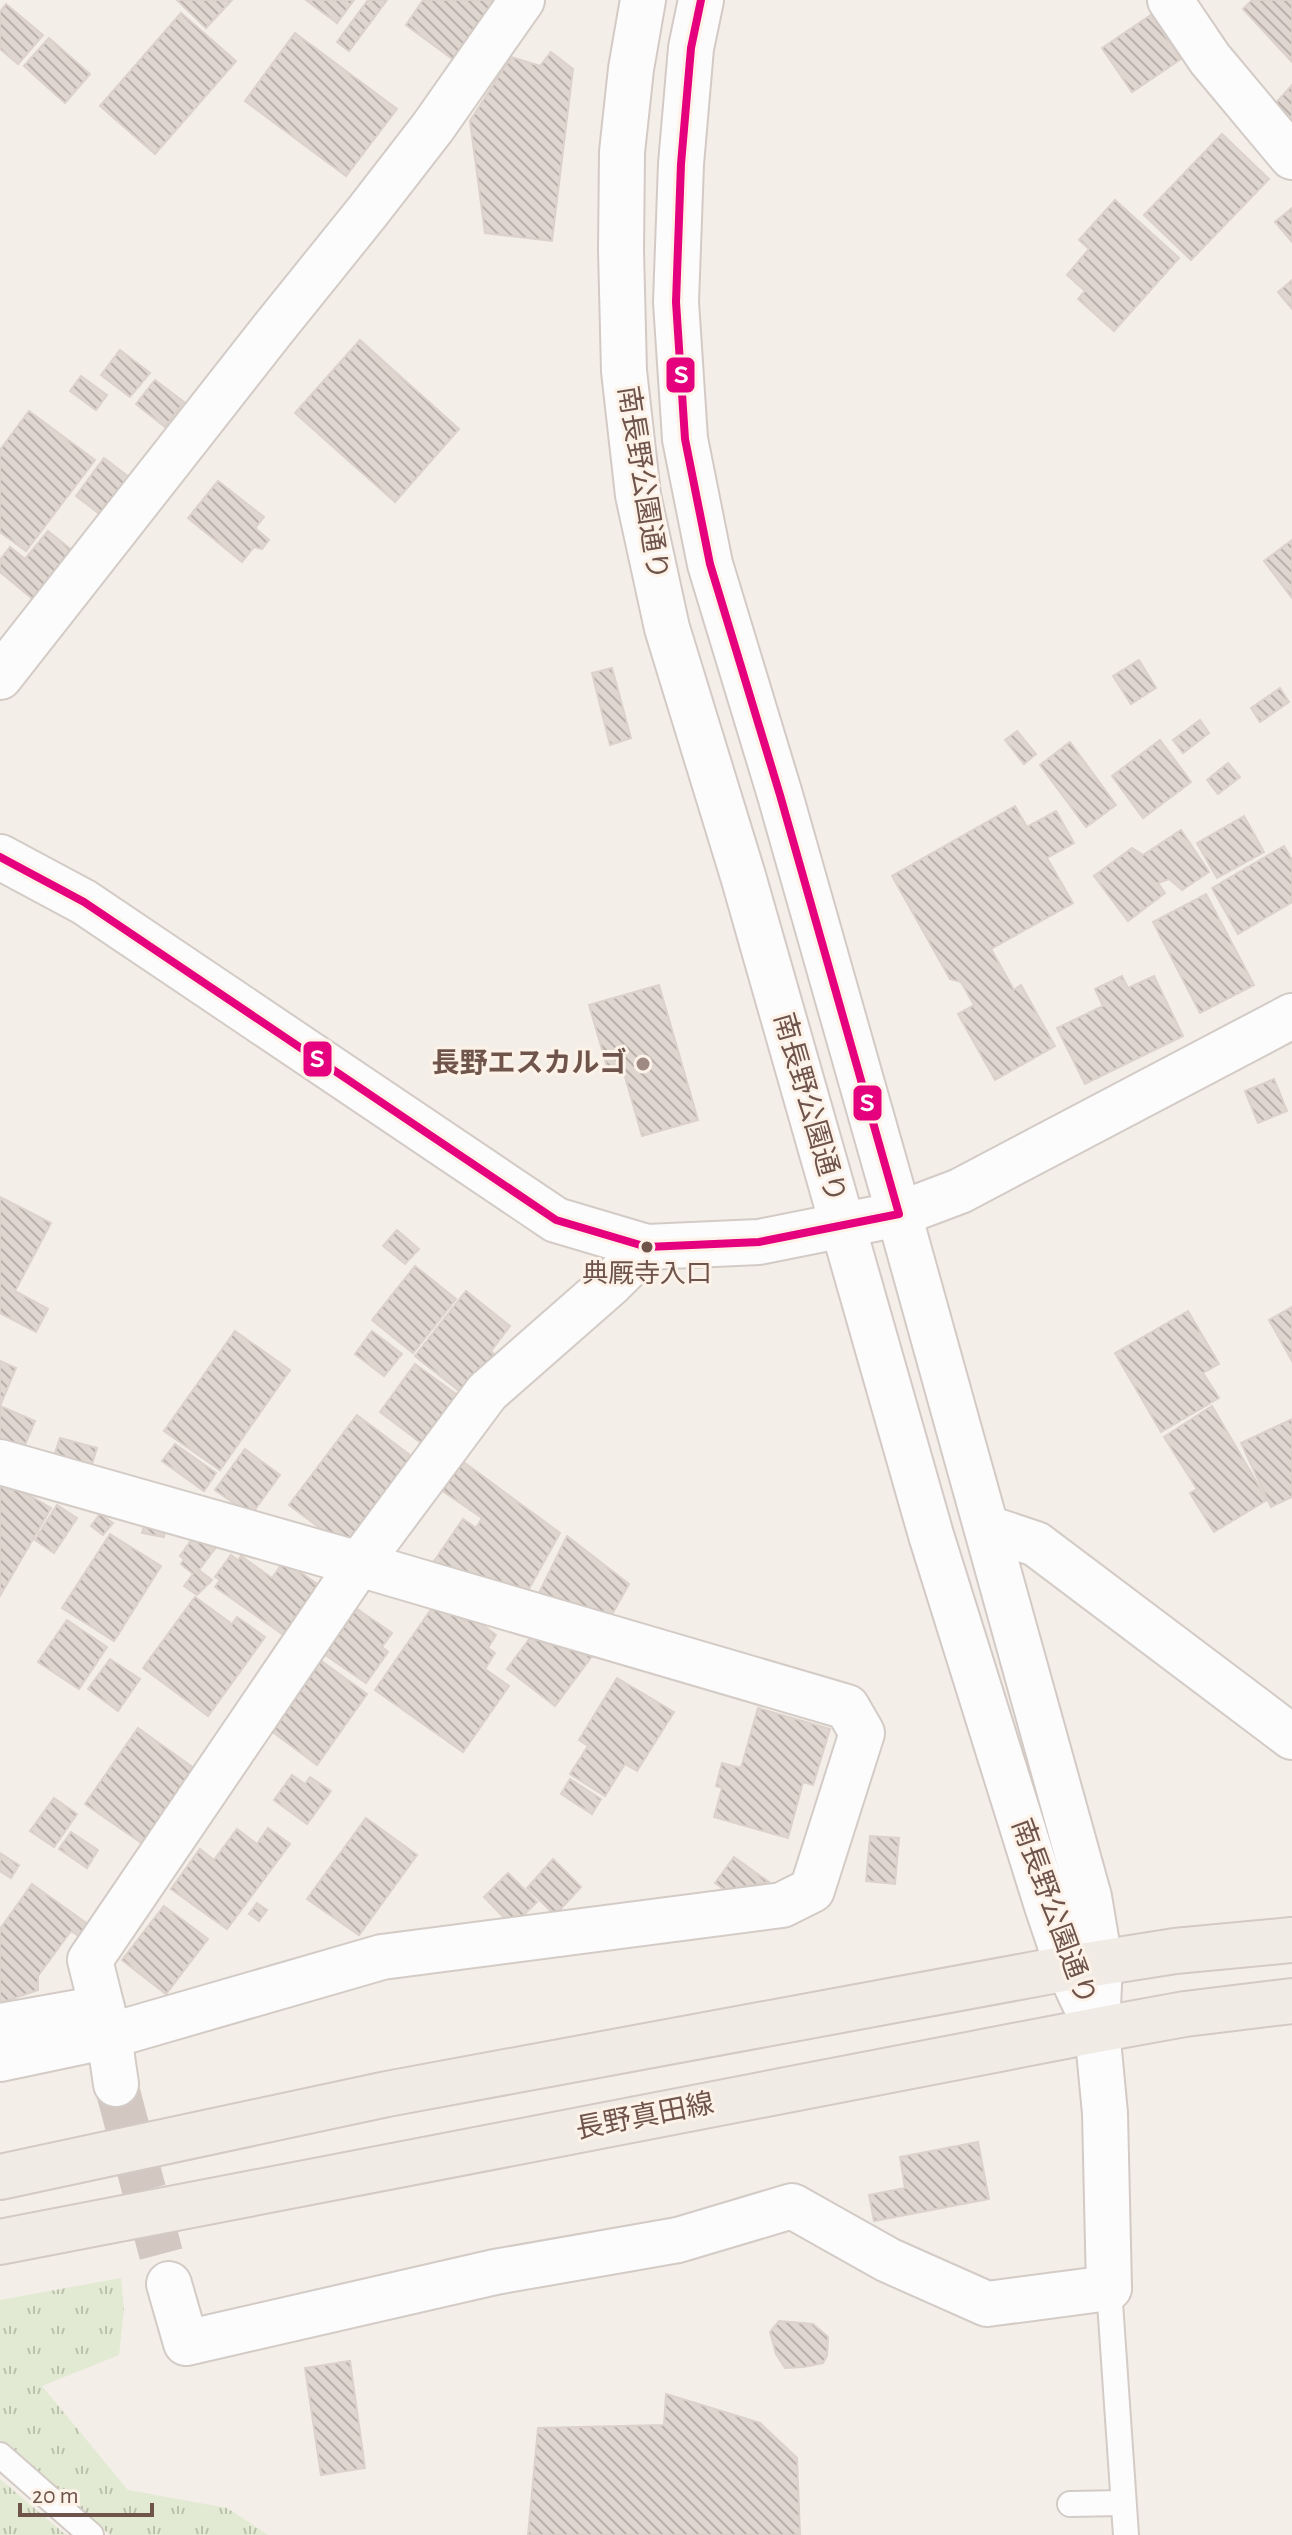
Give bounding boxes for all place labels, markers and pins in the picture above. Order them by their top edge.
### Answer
place label: 長野エスカルゴ [432,1047,627,1078]
marker: 長野エスカルゴ [634,1055,652,1073]
marker: 典厩寺入口 [639,1239,655,1255]
place label: 典厩寺入口 [582,1260,712,1287]

